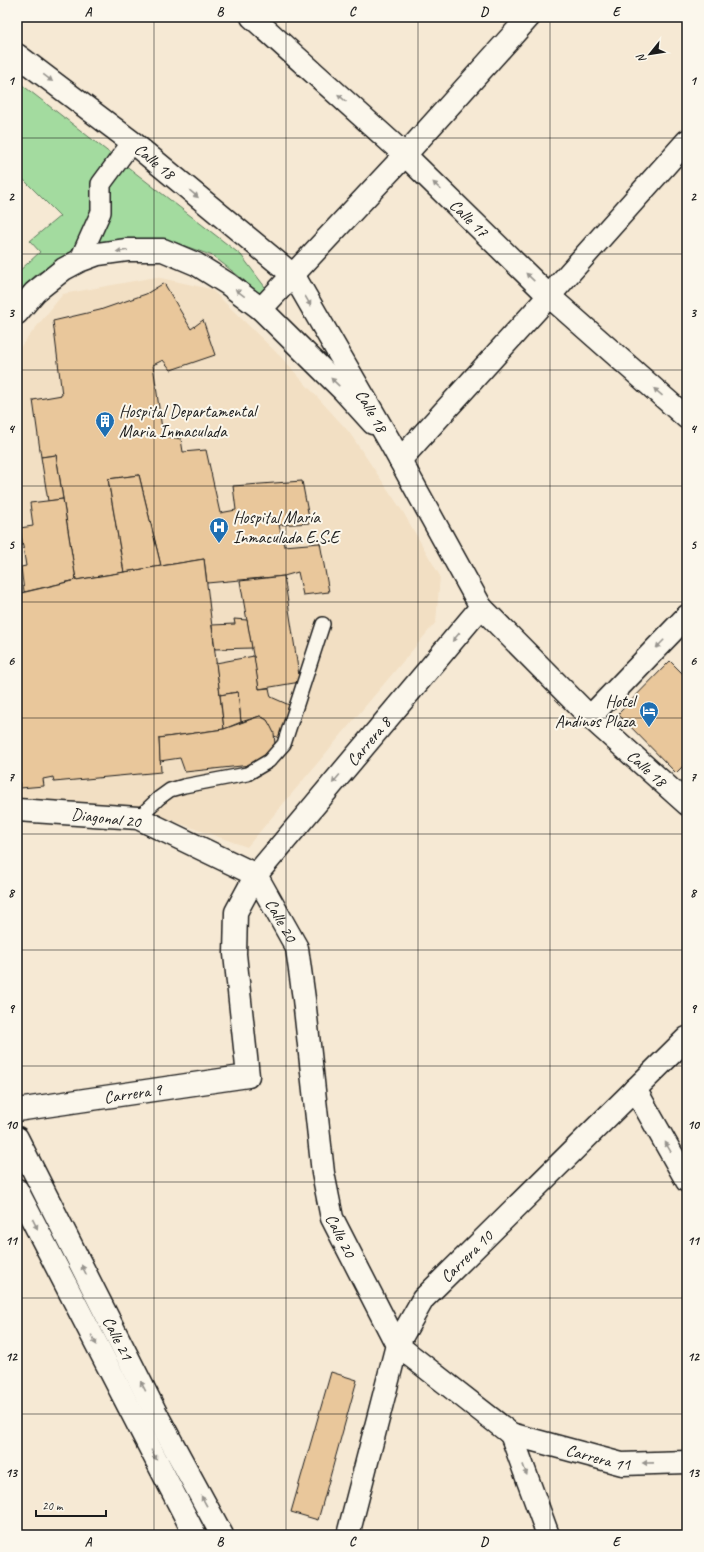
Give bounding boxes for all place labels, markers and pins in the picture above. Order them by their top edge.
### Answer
place label: Hospital Departamental Maria Inmaculada [119,401,259,442]
building icon: Hospital Departamental Maria Inmaculada [94,410,116,438]
place label: Hospital María Inmaculada E.S.E [233,507,341,548]
hospital icon: Hospital María Inmaculada E.S.E [208,516,230,544]
place label: Hotel Andinos Plaza [555,691,638,732]
hotel icon: Hotel Andinos Plaza [638,700,660,728]

